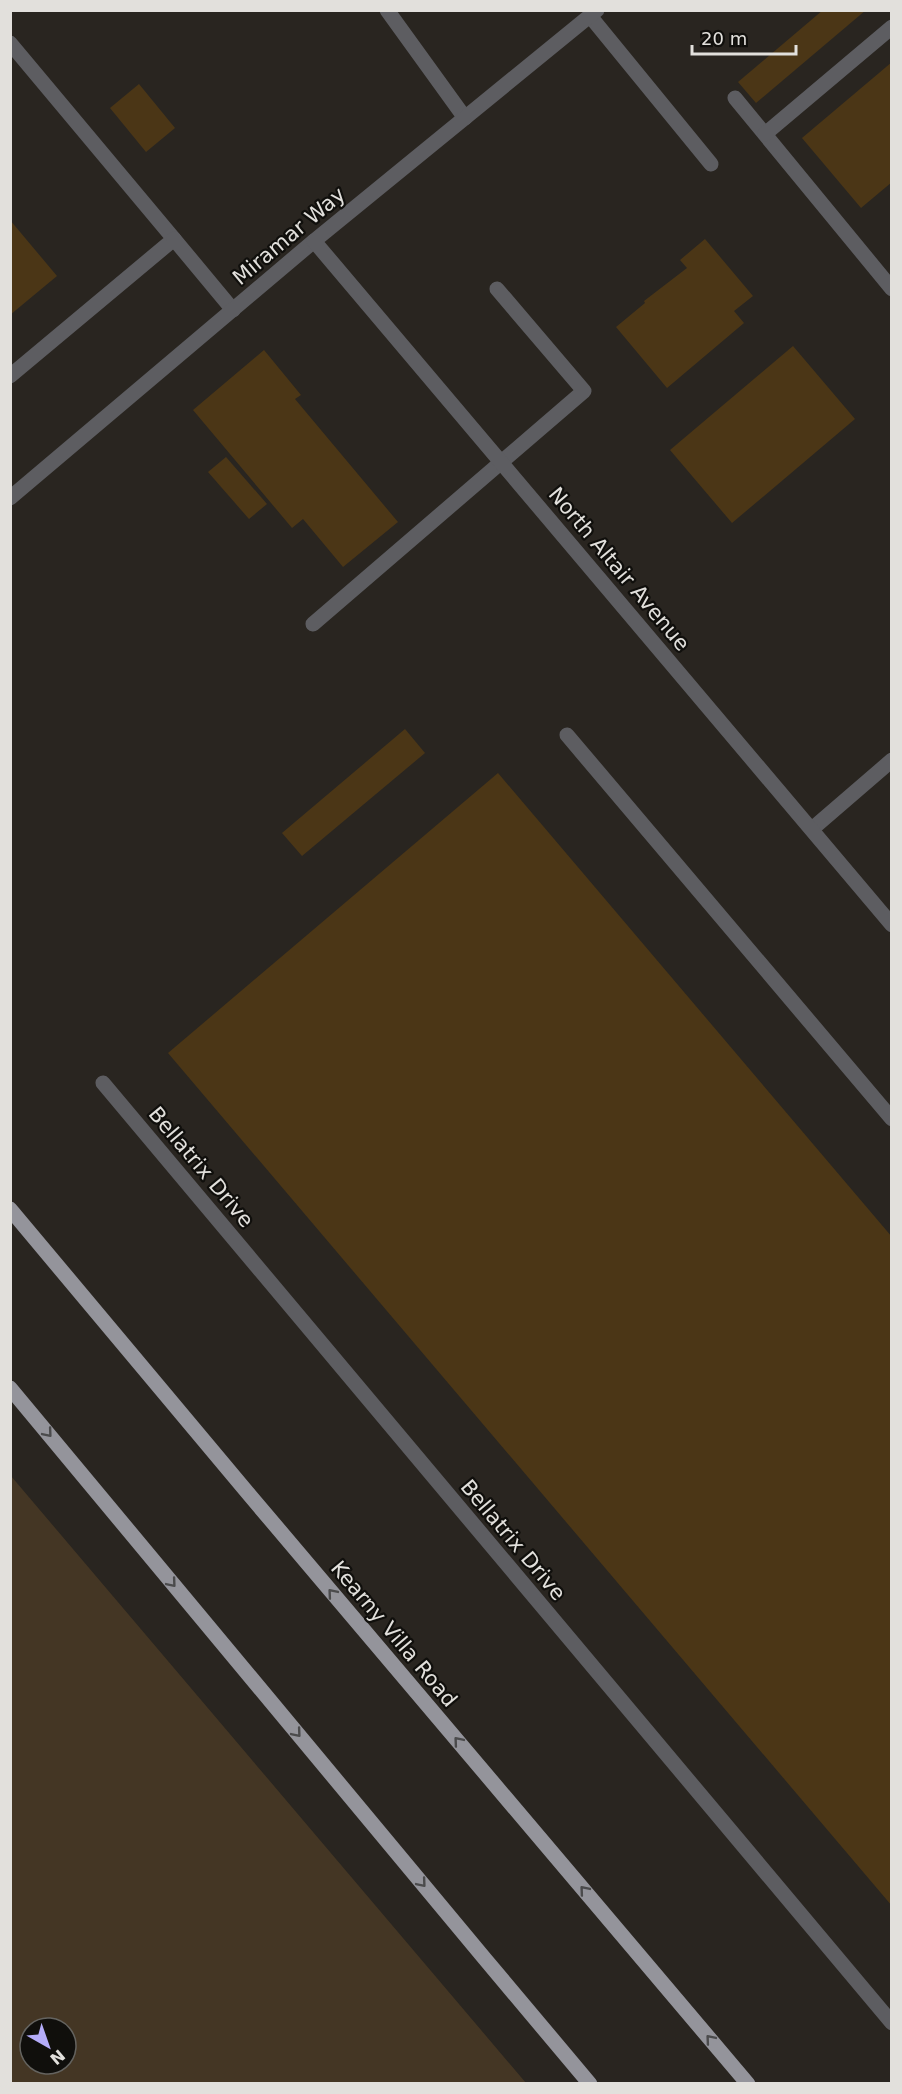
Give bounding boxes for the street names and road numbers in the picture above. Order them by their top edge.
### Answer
street label: Miramar Way [228,182,350,290]
street label: North Altair Avenue [544,482,694,656]
street label: Bellatrix Drive [144,1102,258,1232]
street label: Bellatrix Drive [456,1475,570,1605]
street label: Kearny Villa Road [326,1556,462,1712]

